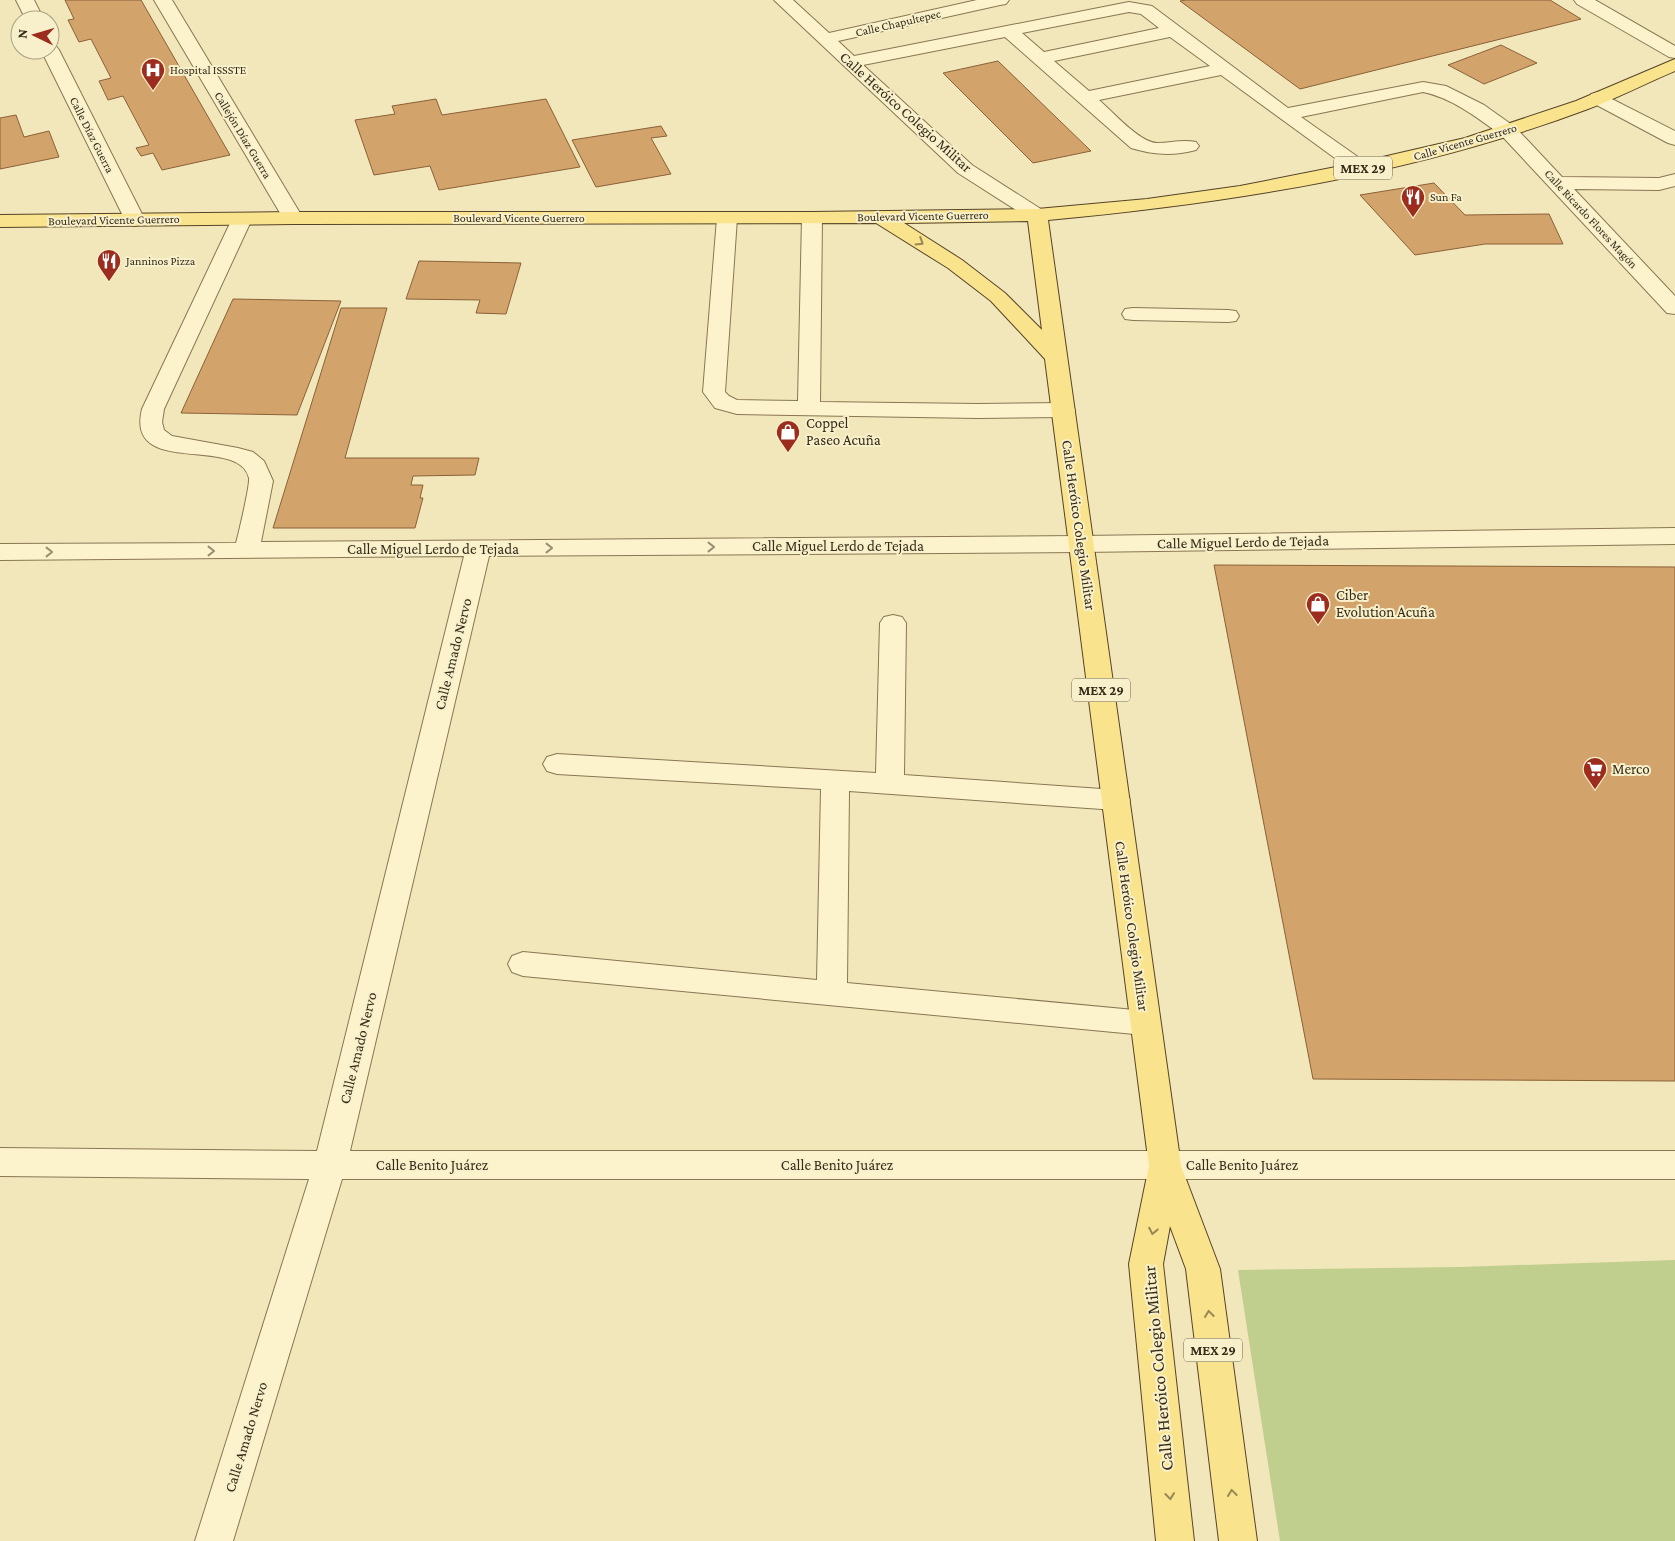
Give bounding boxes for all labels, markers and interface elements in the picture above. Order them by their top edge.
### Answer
street label: Calle Chapultepec [854,6,942,40]
north arrow [10,10,60,60]
text: N [14,28,30,39]
street label: Calle Heróico Colegio Militar [836,49,976,177]
hospital icon: Hospital ISSSTE [140,57,166,91]
place label: Hospital ISSSTE [170,63,247,77]
street label: Callejón Díaz Guerra [212,89,275,181]
street label: Calle Díaz Guerra [67,95,117,176]
street label: Calle Vicente Guerrero [1412,121,1518,163]
road number: MEX 29 [1334,156,1392,180]
street label: Calle Ricardo Flores Magón [1541,167,1641,272]
restaurant icon: Sun Fa [1400,184,1426,218]
place label: Sun Fa [1430,190,1462,204]
street label: Boulevard Vicente Guerrero [857,208,989,224]
street label: Boulevard Vicente Guerrero [453,211,585,225]
street label: Boulevard Vicente Guerrero [48,212,180,228]
one-way arrow [915,236,924,245]
restaurant icon: Janninos Pizza [96,248,122,282]
place label: Janninos Pizza [125,254,196,268]
place label: Coppel Paseo Acuña [806,415,881,448]
shop icon: Coppel Paseo Acuña [775,419,801,453]
street label: Calle Heróico Colegio Militar [1058,439,1099,612]
street label: Calle Miguel Lerdo de Tejada [1157,532,1329,553]
street label: Calle Miguel Lerdo de Tejada [752,538,924,555]
street label: Calle Miguel Lerdo de Tejada [347,541,519,558]
one-way arrow [708,542,715,552]
one-way arrow [545,543,553,553]
one-way arrow [208,546,215,556]
one-way arrow [45,547,53,557]
place label: Ciber Evolution Acuña [1336,587,1435,620]
shop icon: Ciber Evolution Acuña [1305,591,1331,625]
street label: Calle Amado Nervo [431,596,475,712]
road number: MEX 29 [1072,678,1130,702]
supermarket icon: Merco [1582,756,1608,790]
place label: Merco [1612,761,1650,777]
street label: Calle Heróico Colegio Militar [1111,840,1152,1013]
street label: Calle Amado Nervo [336,990,380,1106]
street label: Calle Benito Juárez [376,1157,488,1174]
street label: Calle Benito Juárez [781,1157,893,1174]
street label: Calle Benito Juárez [1186,1157,1298,1174]
one-way arrow [1148,1226,1158,1235]
street label: Calle Heróico Colegio Militar [1139,1264,1177,1472]
one-way arrow [1204,1310,1215,1318]
road number: MEX 29 [1184,1338,1242,1362]
street label: Calle Amado Nervo [222,1380,270,1494]
one-way arrow [1227,1488,1238,1496]
one-way arrow [1165,1493,1176,1501]

